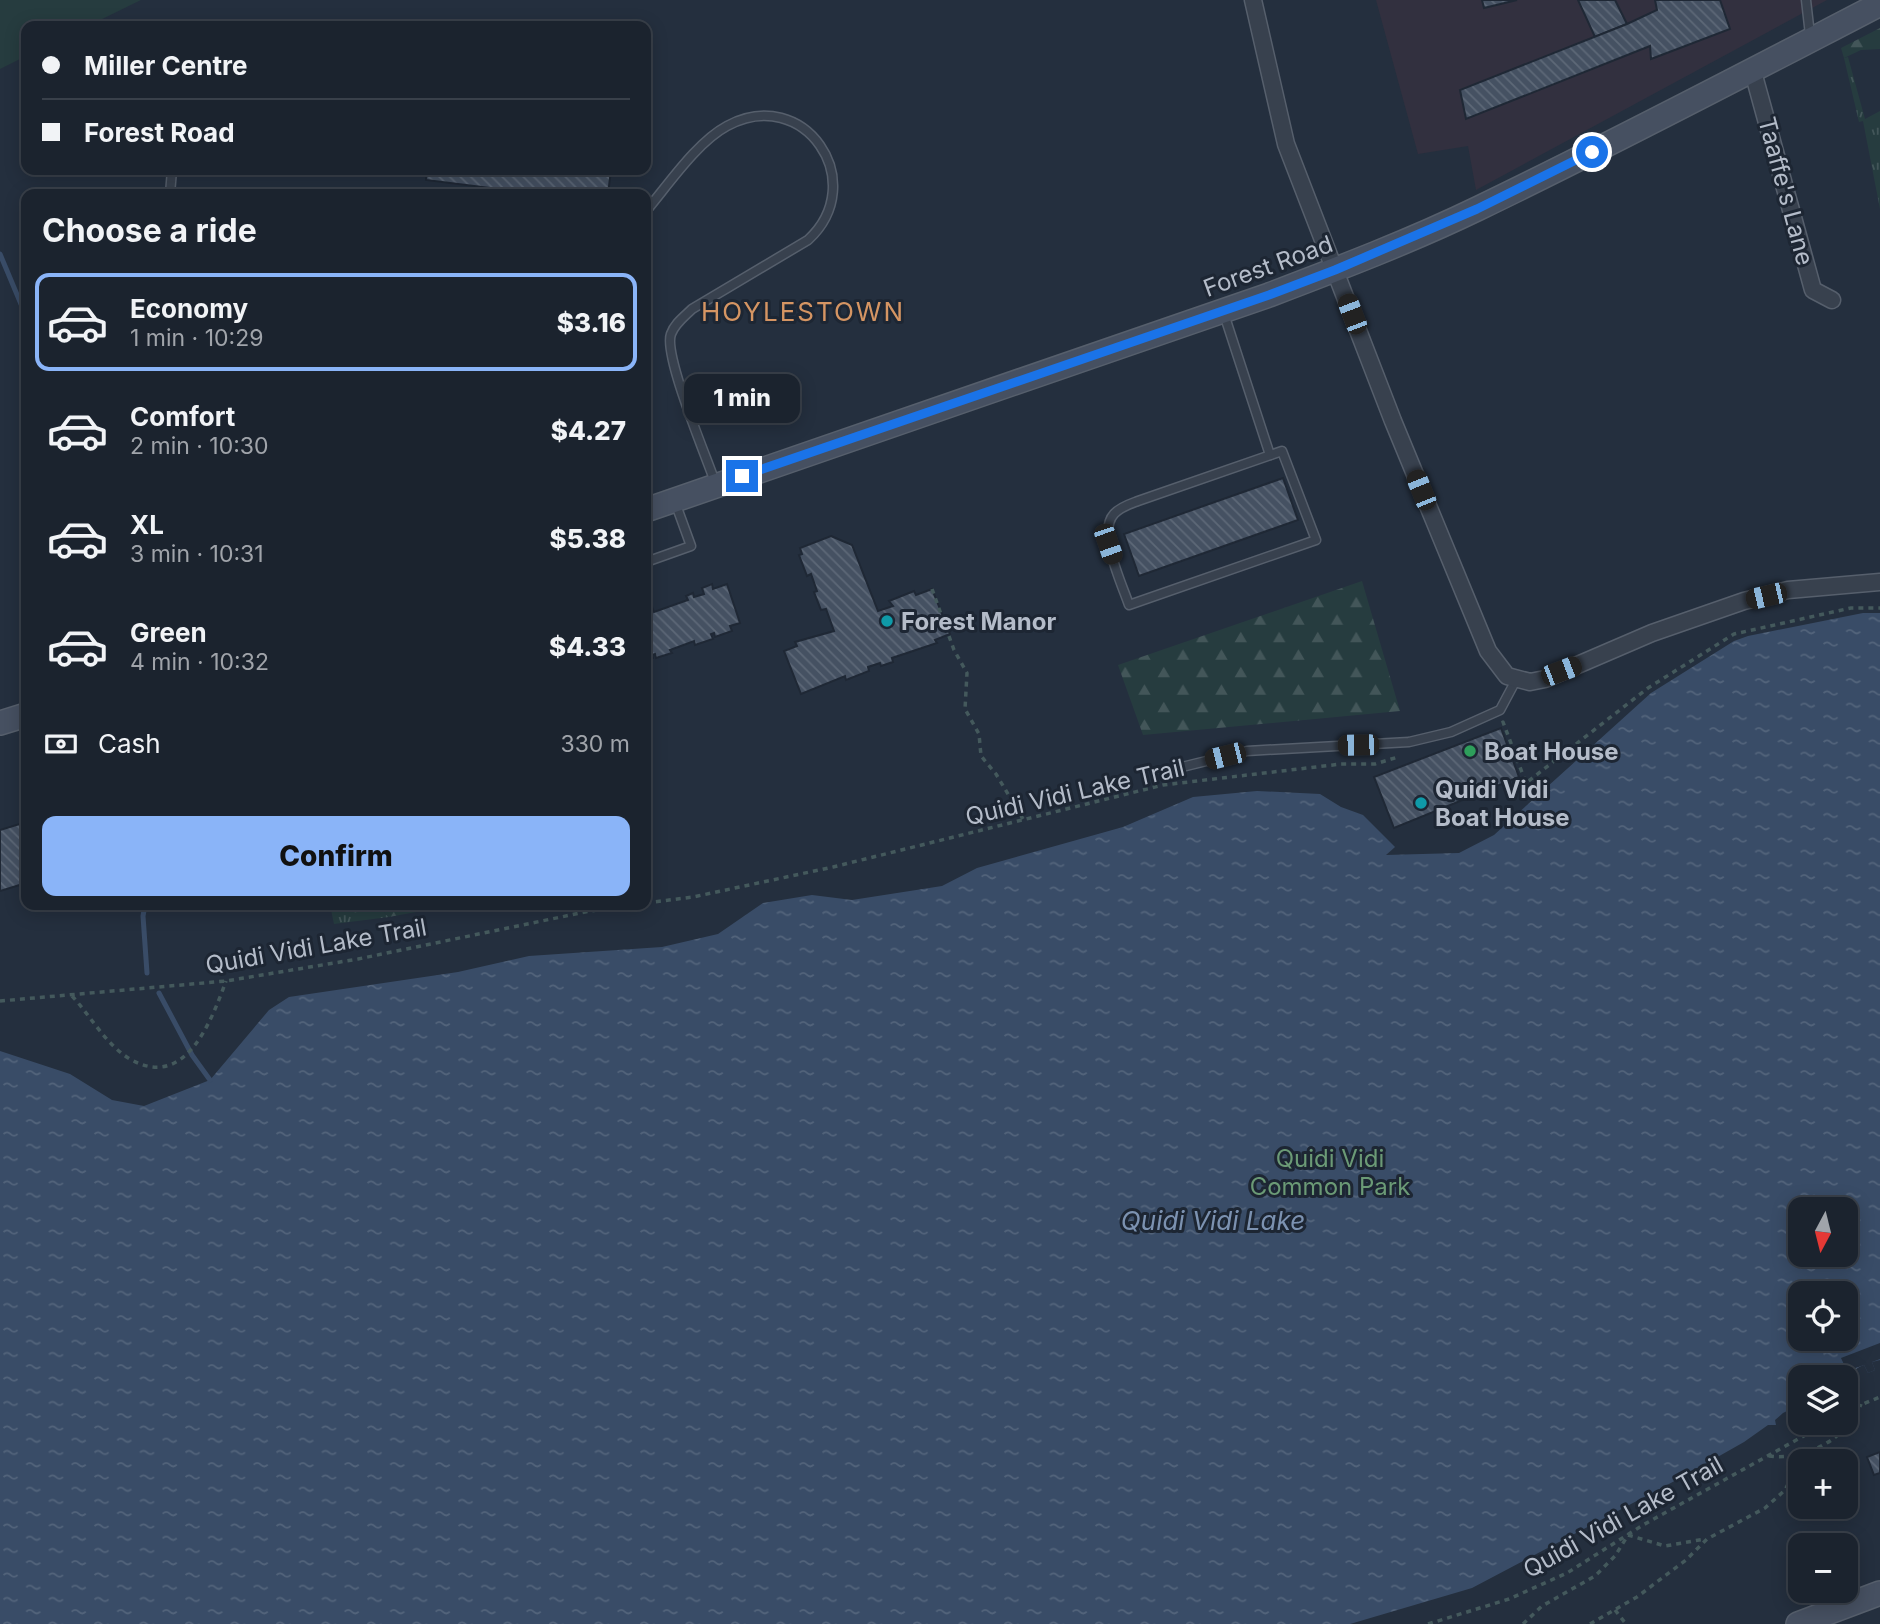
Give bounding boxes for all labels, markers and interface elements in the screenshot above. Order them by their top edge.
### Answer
text: Miller Centre [84,50,247,81]
street label: Taaffe's Lane [1752,114,1820,268]
text: Forest Road [84,117,235,148]
route start [1576,136,1608,168]
text: Choose a ride [42,211,257,250]
street label: Forest Road [1199,229,1337,303]
icon: car [46,291,109,354]
car [1335,291,1370,337]
text: Economy [130,293,248,324]
district label: HOYLESTOWN [701,296,905,327]
text: $3.16 [557,307,626,338]
text: 1 min · 10:29 [130,324,263,352]
callout: 1 min [684,374,800,424]
text: 1 min [713,384,771,412]
icon: car [46,399,109,462]
text: Comfort [130,401,235,432]
text: $4.27 [551,415,626,446]
text: 2 min · 10:30 [130,432,269,460]
route end [726,460,758,492]
car [1404,467,1439,513]
icon: car [46,507,109,570]
text: XL [130,509,164,540]
car [1092,521,1125,567]
text: $5.38 [549,523,626,554]
text: 3 min · 10:31 [130,540,264,568]
car [1744,581,1789,611]
place label: Forest Manor [901,607,1056,636]
marker: Forest Manor [879,613,895,629]
icon: car [46,615,109,678]
text: Green [130,617,207,648]
text: $4.33 [549,631,626,662]
text: 4 min · 10:32 [130,648,269,676]
car [1538,654,1585,688]
icon: cash [42,725,80,763]
text: Cash [98,728,161,759]
text: 330 m [560,730,630,758]
car [1337,734,1380,756]
place label: Boat House [1484,737,1619,766]
car [1203,741,1248,771]
marker: Boat House [1462,743,1478,759]
street label: Quidi Vidi Lake Trail [963,753,1187,831]
place label: Quidi Vidi Boat House [1435,775,1570,832]
marker: Quidi Vidi Boat House [1413,795,1429,811]
button: Confirm [42,816,630,896]
street label: Quidi Vidi Lake Trail [203,912,429,980]
park label: Quidi Vidi Common Park [1250,1144,1410,1201]
north arrow [1788,1197,1858,1267]
map controls [1788,1197,1858,1603]
water label: Quidi Vidi Lake [1121,1205,1305,1236]
button: locate [1788,1281,1858,1351]
button: layers [1788,1365,1858,1435]
button: + [1788,1449,1858,1519]
street label: Quidi Vidi Lake Trail [1518,1450,1728,1584]
button: − [1788,1533,1858,1603]

